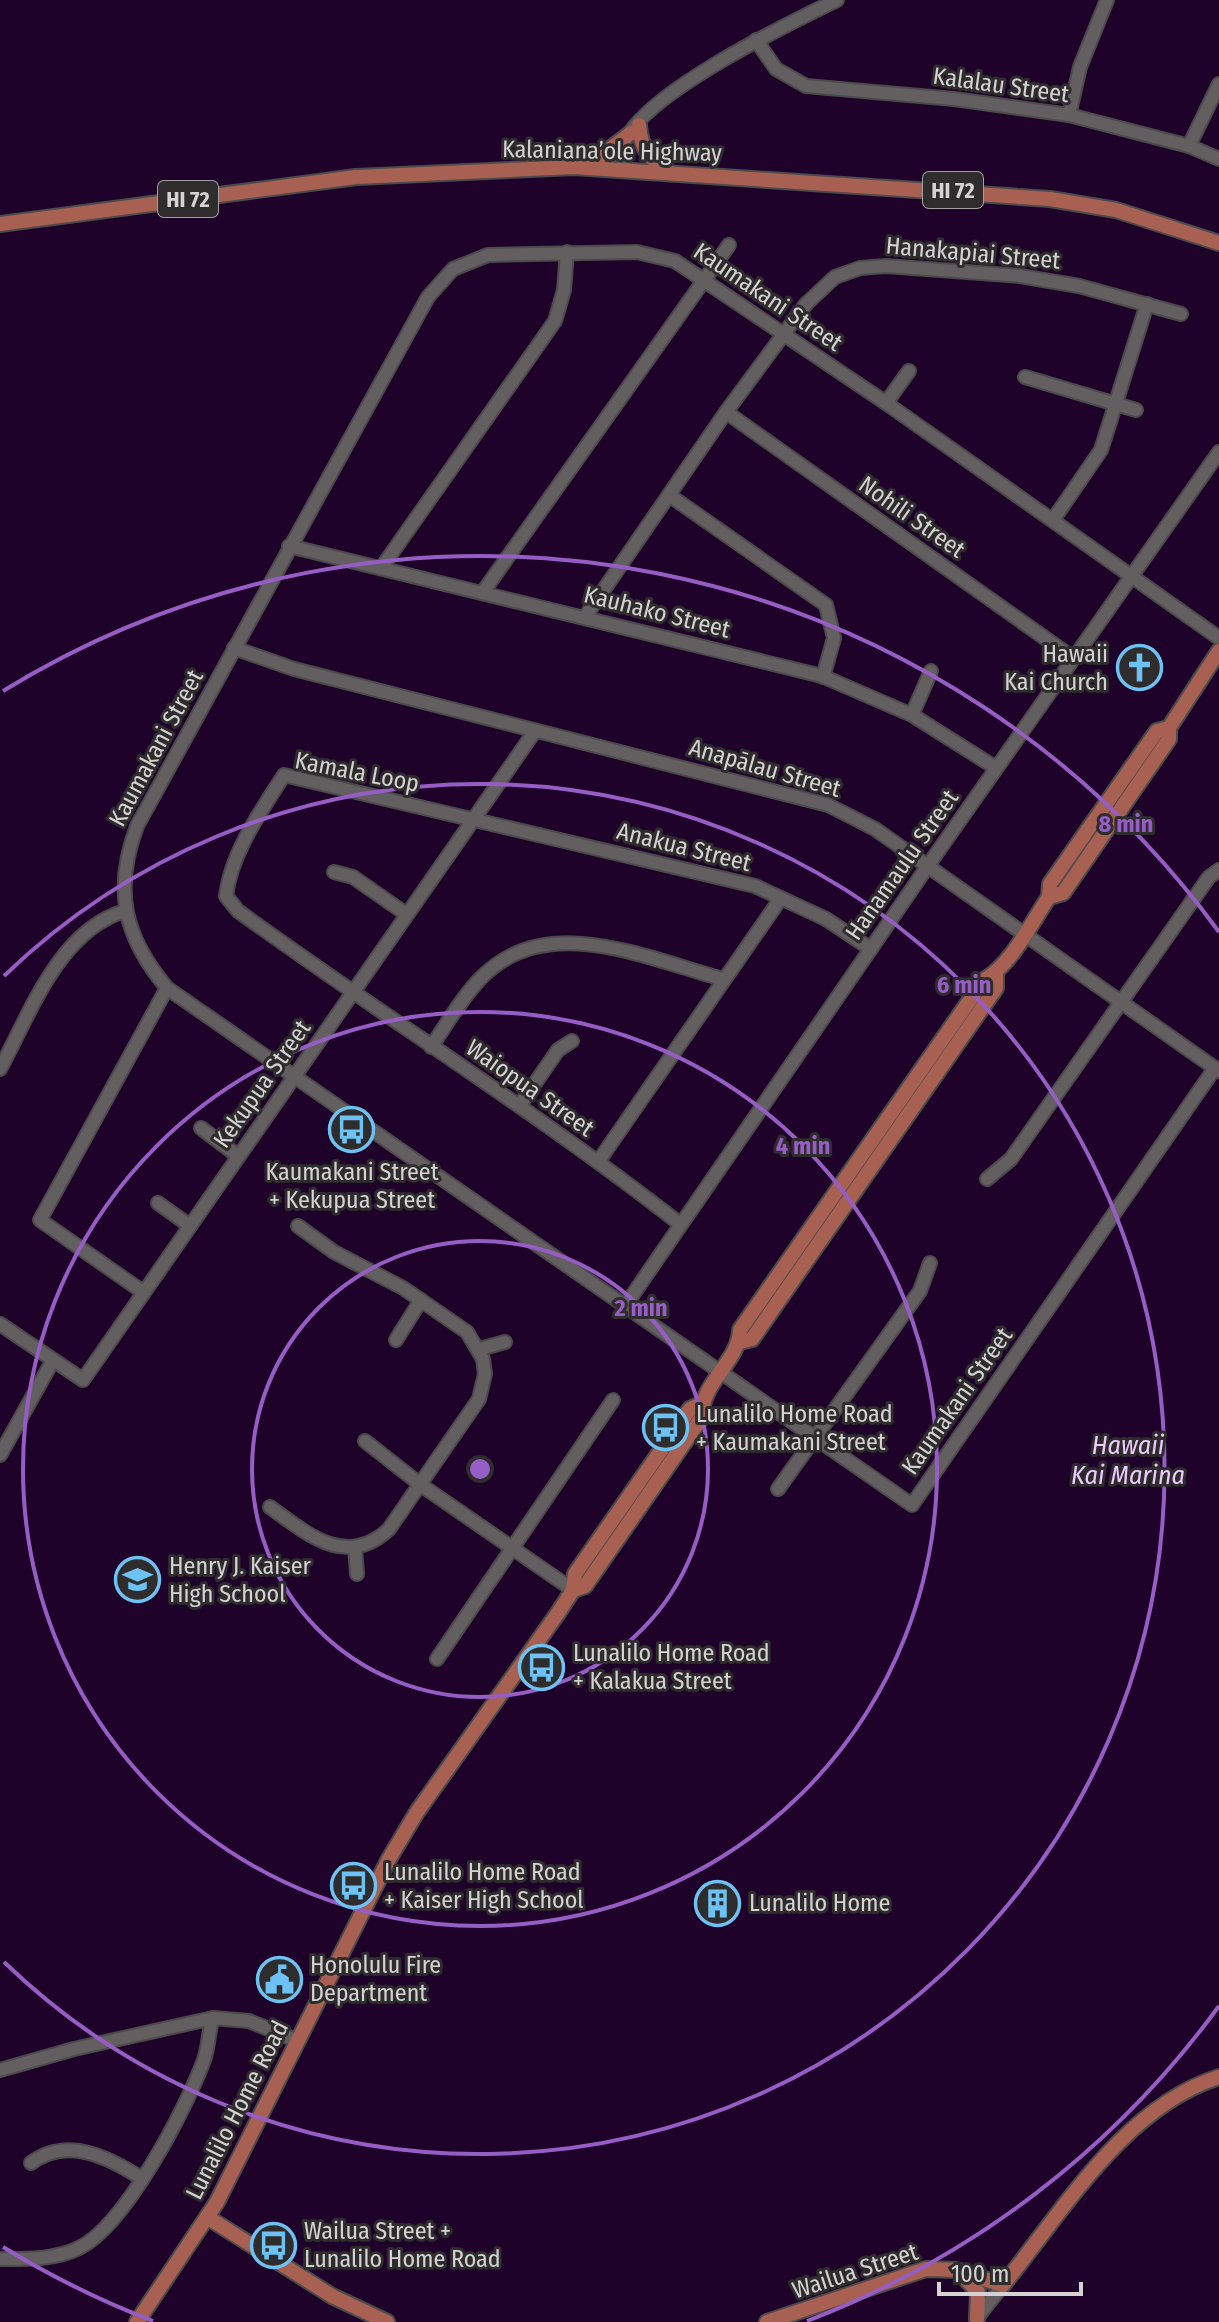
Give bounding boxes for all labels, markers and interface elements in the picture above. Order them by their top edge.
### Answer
street label: Kalalau Street [931,62,1071,108]
street label: Kalaniana’ole Highway [502,135,722,167]
road number: HI 72 [923,172,983,208]
road number: HI 72 [158,181,218,217]
street label: Hanakapiai Street [885,231,1061,275]
street label: Kaumakani Street [688,237,848,357]
street label: Nohili Street [854,470,970,564]
street label: Kauhako Street [581,580,733,644]
place label: Hawaii Kai Church [1004,640,1108,696]
church icon: Hawaii Kai Church [1115,644,1163,692]
street label: Kaumakani Street [103,665,209,831]
street label: Anapālau Street [686,733,844,803]
street label: Kamala Loop [292,746,422,798]
street label: Hanamaulu Street [840,784,964,946]
text: 8 min [1099,810,1153,838]
street label: Anakua Street [614,817,754,877]
text: 6 min [937,971,991,999]
street label: Kekupua Street [208,1015,316,1153]
street label: Waiopua Street [461,1034,599,1142]
bus stop icon: Kaumakani Street + Kekupua Street [328,1106,376,1154]
text: 4 min [776,1132,830,1160]
place label: Kaumakani Street + Kekupua Street [266,1158,439,1214]
text: 2 min [613,1294,668,1322]
street label: Kaumakani Street [896,1322,1018,1480]
place label: Lunalilo Home Road + Kaumakani Street [696,1400,893,1456]
bus stop icon: Lunalilo Home Road + Kaumakani Street [641,1404,689,1452]
water label: Hawaii Kai Marina [1071,1430,1185,1491]
centre of rings [466,1455,494,1483]
place label: Henry J. Kaiser High School [169,1552,311,1608]
school or university icon: Henry J. Kaiser High School [114,1556,162,1604]
place label: Lunalilo Home Road + Kalakua Street [573,1639,770,1695]
bus stop icon: Lunalilo Home Road + Kalakua Street [518,1643,566,1691]
place label: Lunalilo Home Road + Kaiser High School [384,1858,584,1914]
bus stop icon: Lunalilo Home Road + Kaiser High School [329,1862,377,1910]
building icon: Lunalilo Home [694,1879,742,1927]
place label: Lunalilo Home [749,1889,890,1917]
place label: Honolulu Fire Department [310,1951,441,2007]
public building icon: Honolulu Fire Department [255,1955,303,2003]
street label: Lunalilo Home Road [180,2016,294,2204]
place label: Wailua Street + Lunalilo Home Road [304,2217,501,2273]
bus stop icon: Wailua Street + Lunalilo Home Road [249,2221,297,2269]
street label: Wailua Street [789,2237,921,2304]
scale bar [939,2246,1081,2296]
text: 100 m [951,2260,1009,2288]

